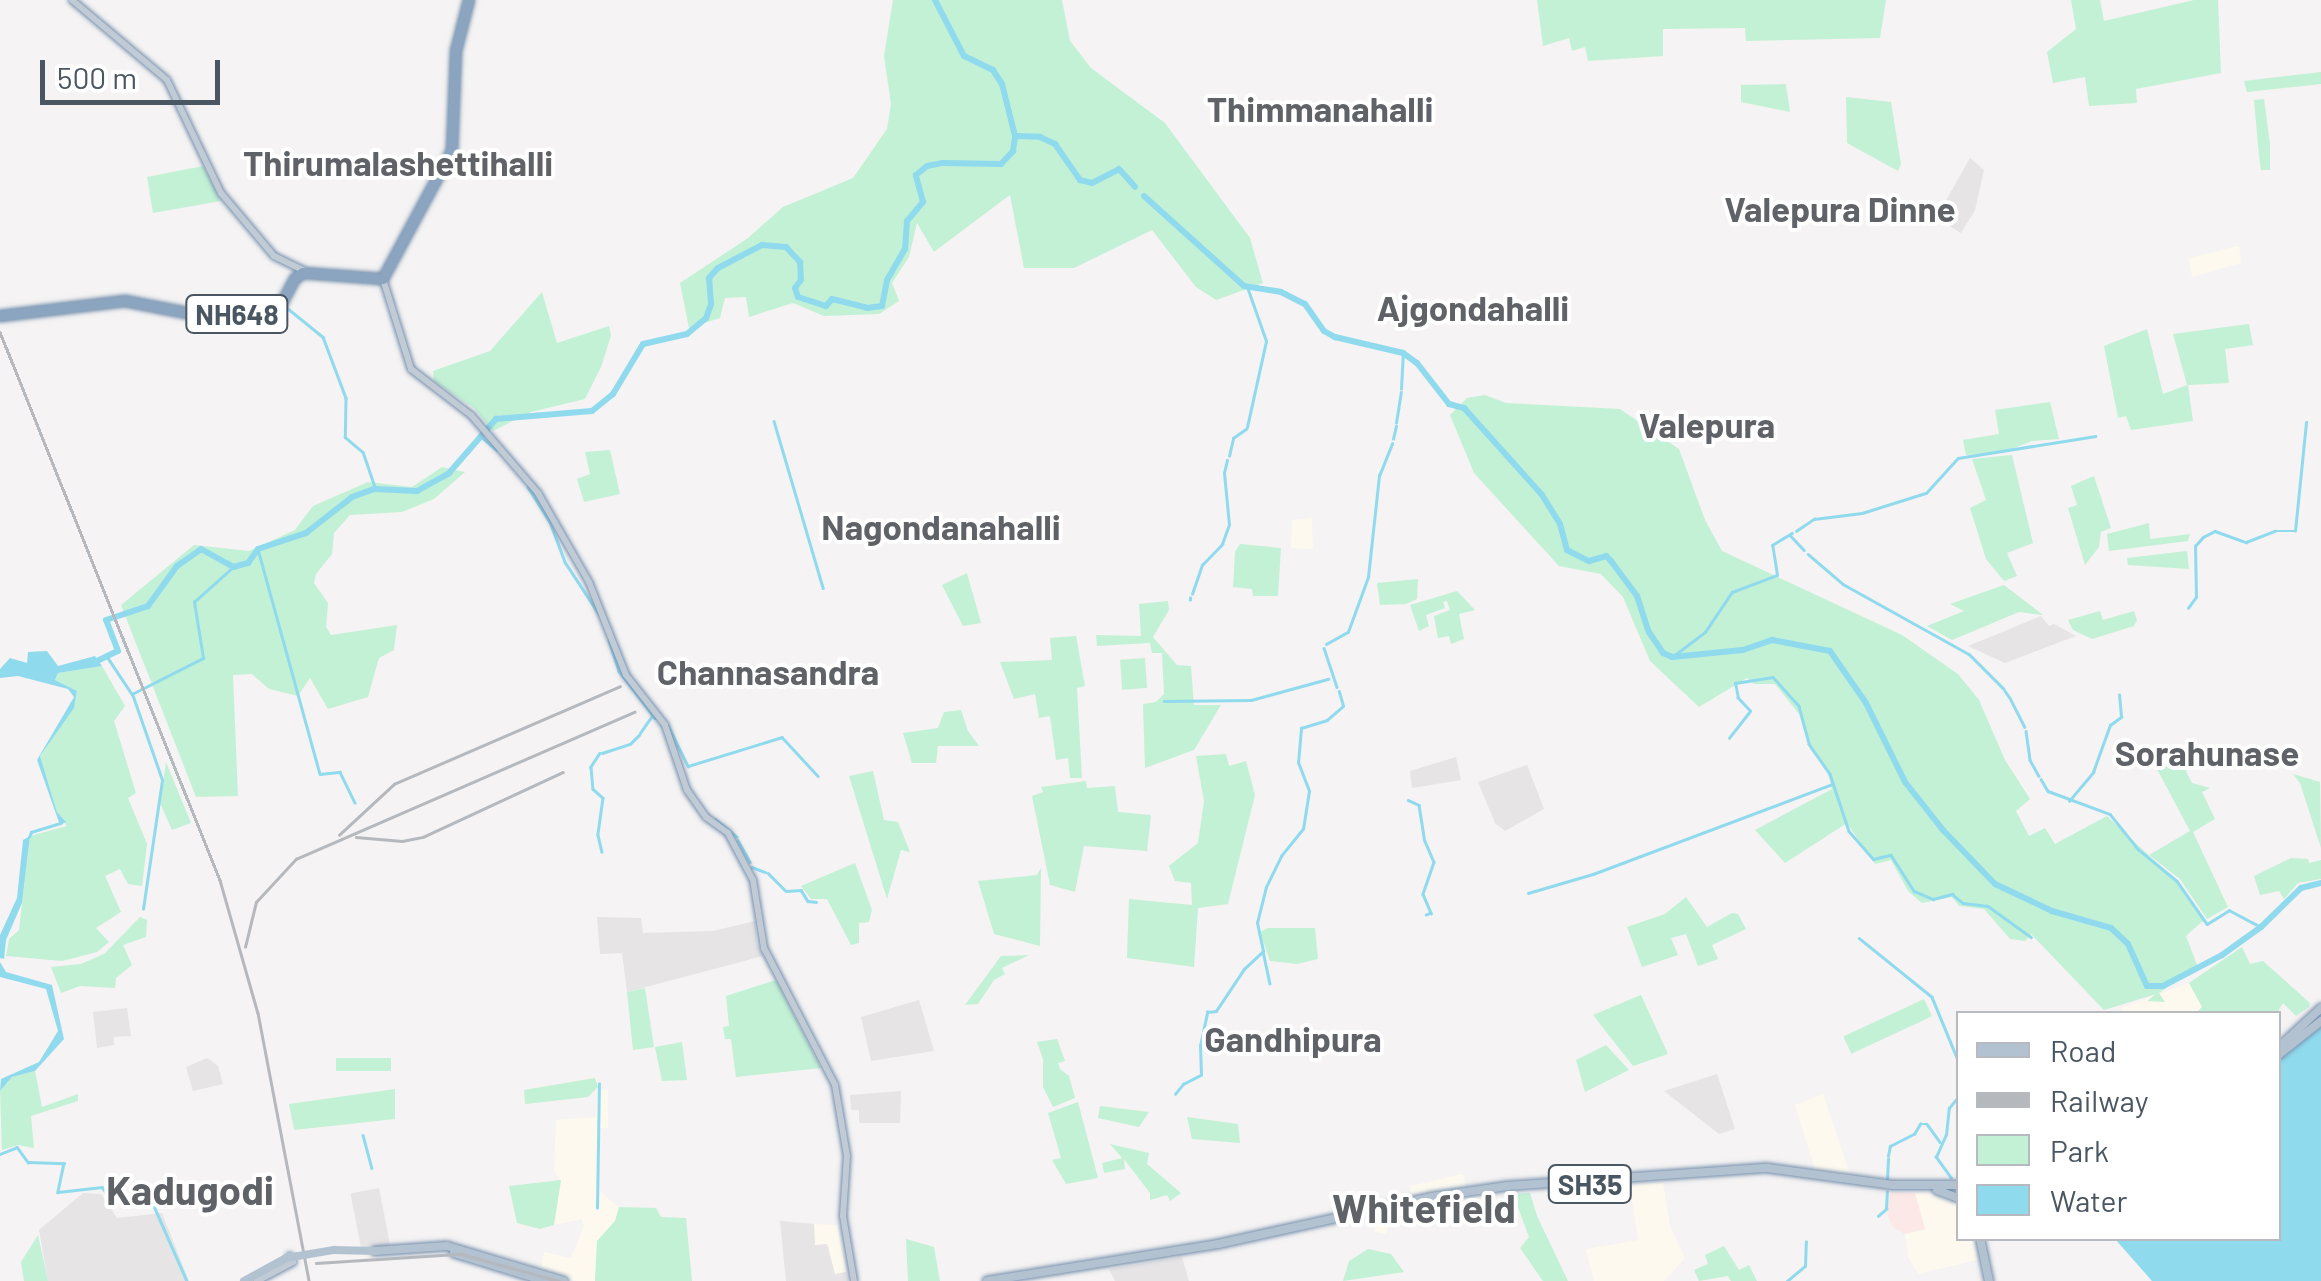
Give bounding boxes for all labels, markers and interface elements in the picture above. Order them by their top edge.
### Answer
scale bar [45,40,225,102]
text: 500 m [57,59,137,95]
district label: Thimmanahalli [1207,87,1433,129]
district label: Thirumalashettihalli [243,141,553,183]
district label: Valepura Dinne [1724,187,1956,229]
district label: Ajgondahalli [1377,286,1569,328]
road number: NH648 [184,291,290,337]
district label: Valepura [1639,403,1775,445]
district label: Nagondanahalli [821,505,1061,547]
district label: Channasandra [657,650,879,692]
district label: Sorahunase [2115,731,2299,773]
legend [1956,1011,2281,1241]
district label: Gandhipura [1204,1017,1382,1059]
text: Road [2050,1032,2116,1068]
text: Railway [2050,1082,2149,1118]
text: Park [2050,1132,2109,1168]
road number: SH35 [1548,1161,1632,1207]
district label: Kadugodi [106,1165,274,1213]
text: Water [2050,1182,2128,1218]
district label: Whitefield [1332,1183,1516,1231]

